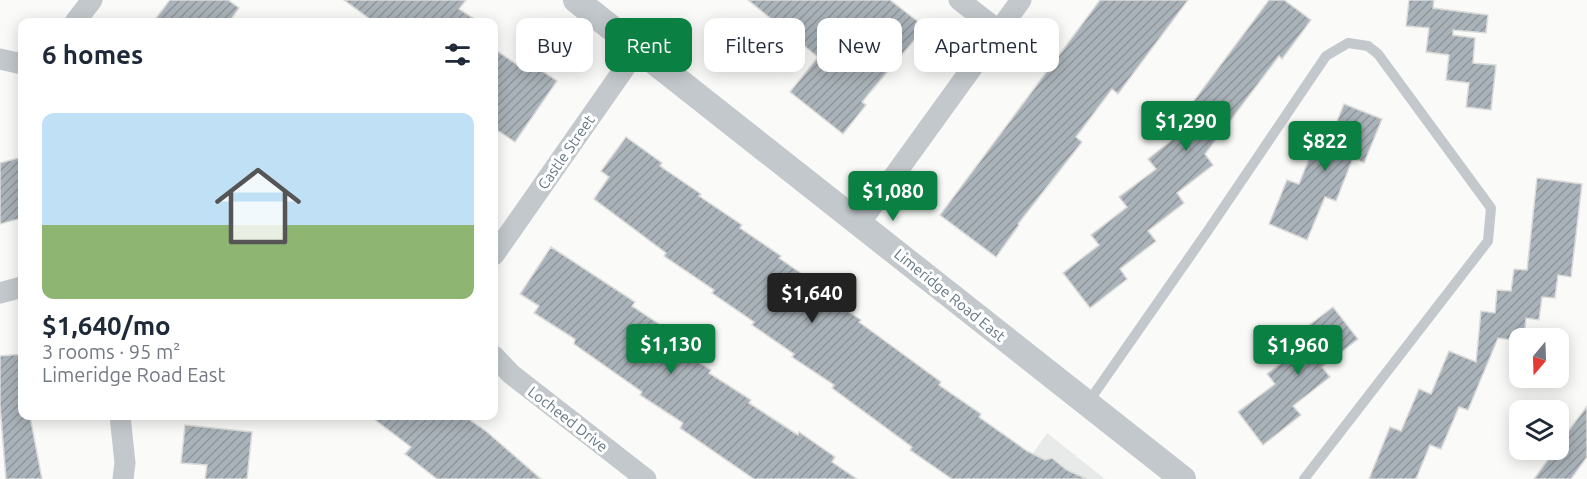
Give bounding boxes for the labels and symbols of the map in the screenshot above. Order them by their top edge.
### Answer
pin: $1,290 [1137,101,1235,152]
street label: Castle Street [534,111,598,192]
pin: $822 [1289,121,1361,172]
pin: $1,080 [844,171,942,222]
street label: Limeridge Road East [891,245,1009,345]
pin: $1,640 [763,273,861,324]
pin: $1,130 [622,324,720,375]
pin: $1,960 [1249,325,1347,376]
north arrow [1509,328,1569,388]
street label: Locheed Drive [525,383,611,455]

